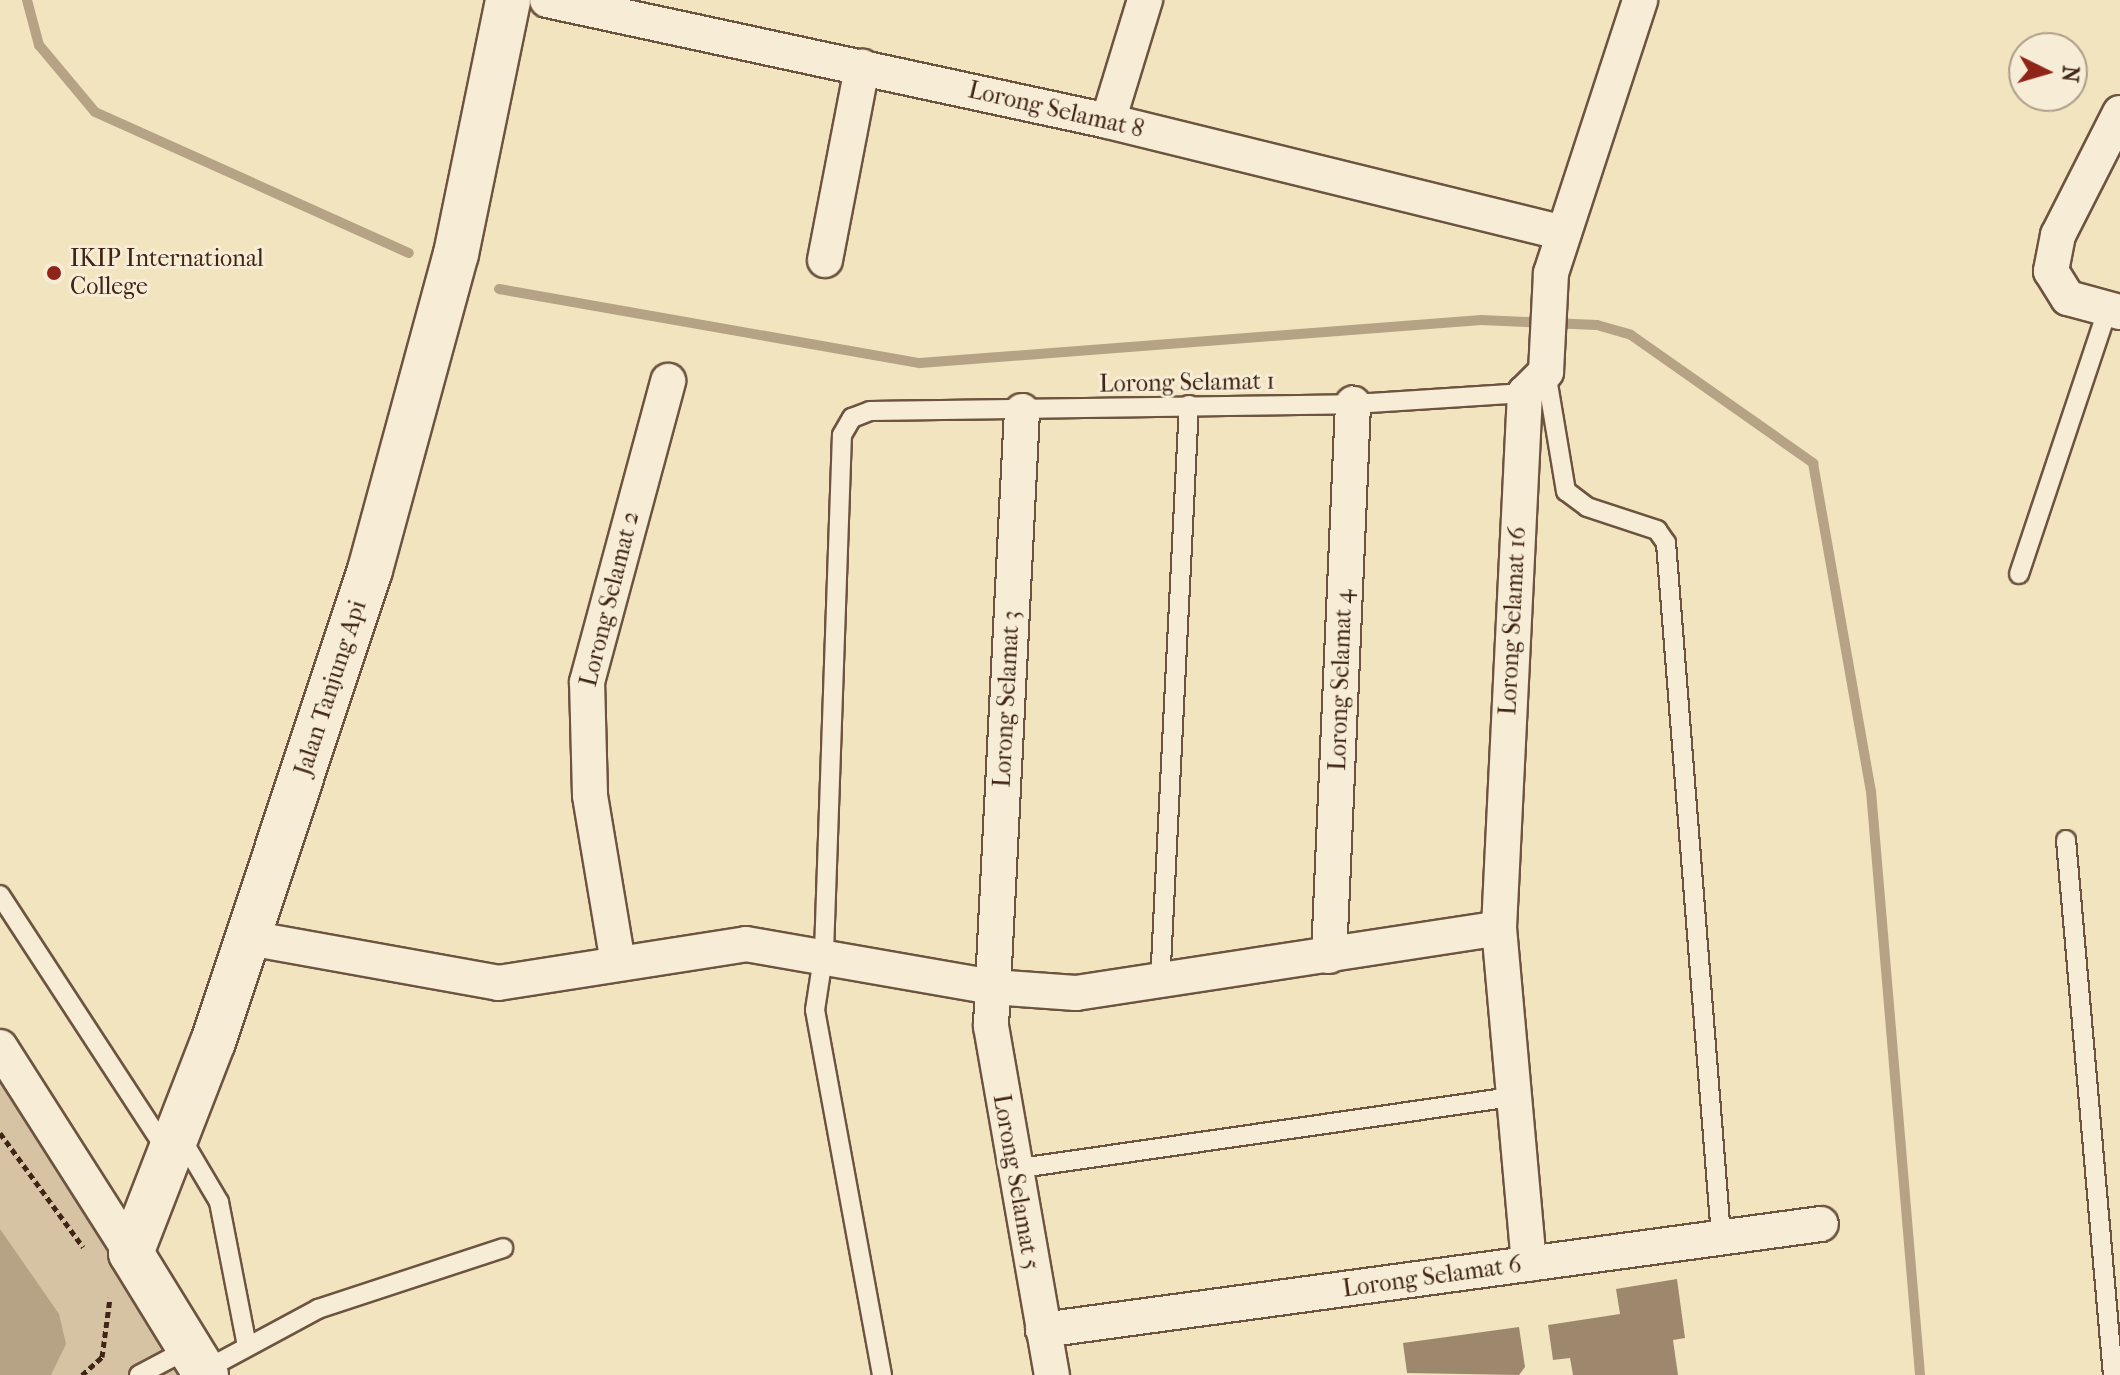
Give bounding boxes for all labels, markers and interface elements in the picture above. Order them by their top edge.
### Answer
north arrow [2008,32,2088,112]
text: N [2056,64,2084,83]
street label: Lorong Selamat 8 [965,76,1147,144]
place label: IKIP International College [70,245,264,301]
marker: IKIP International College [45,264,63,282]
street label: Lorong Selamat 1 [1099,367,1275,399]
street label: Lorong Selamat 2 [574,508,646,690]
street label: Lorong Selamat 16 [1494,526,1532,716]
street label: Lorong Selamat 4 [1323,589,1359,771]
street label: Jalan Tanjung Api [289,597,373,779]
street label: Lorong Selamat 3 [988,610,1026,788]
street label: Lorong Selamat 5 [986,1092,1046,1272]
street label: Lorong Selamat 6 [1341,1250,1523,1304]

